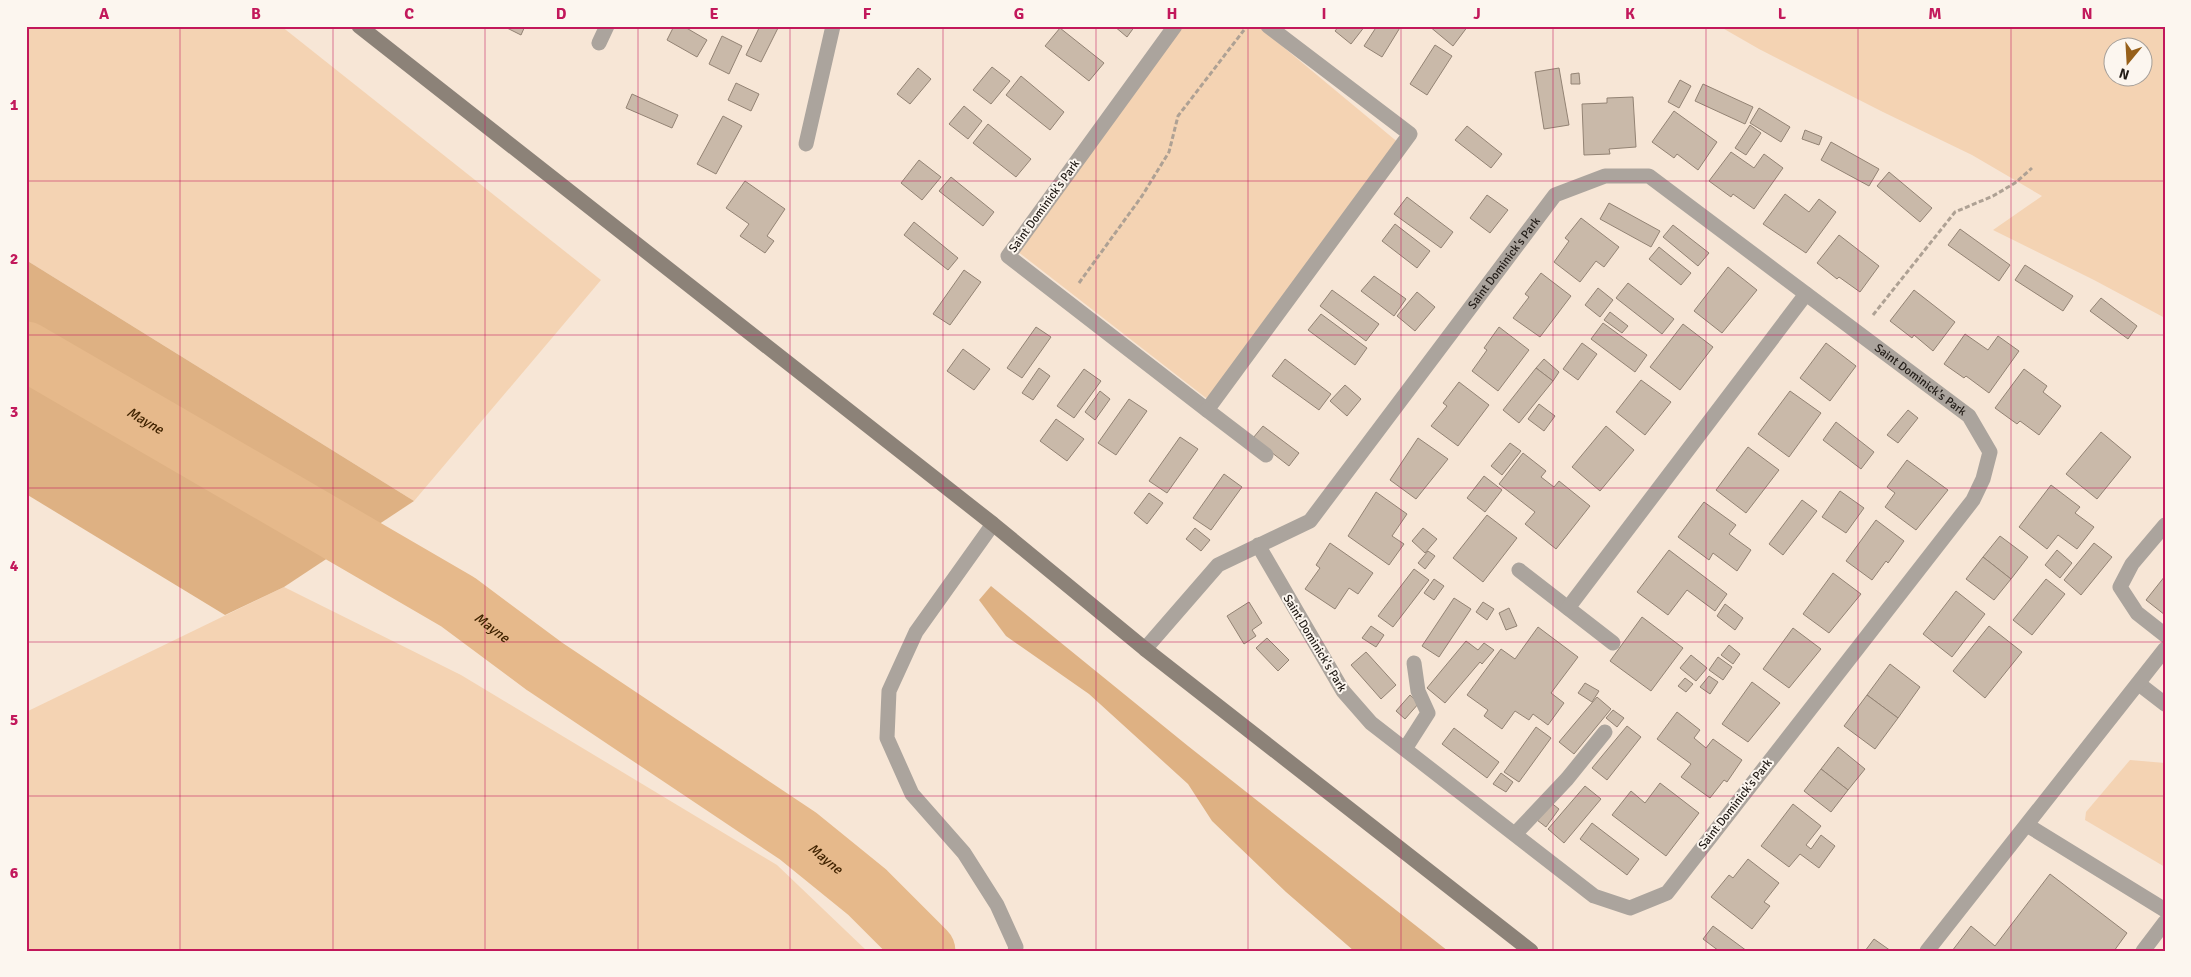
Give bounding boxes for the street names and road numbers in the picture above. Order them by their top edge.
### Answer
street label: Saint Dominick's Park [1006,157,1083,256]
street label: Saint Dominick's Park [1465,214,1544,312]
street label: Saint Dominick's Park [1871,341,1969,419]
street label: Saint Dominick's Park [1280,592,1350,695]
street label: Saint Dominick's Park [1695,756,1776,853]

